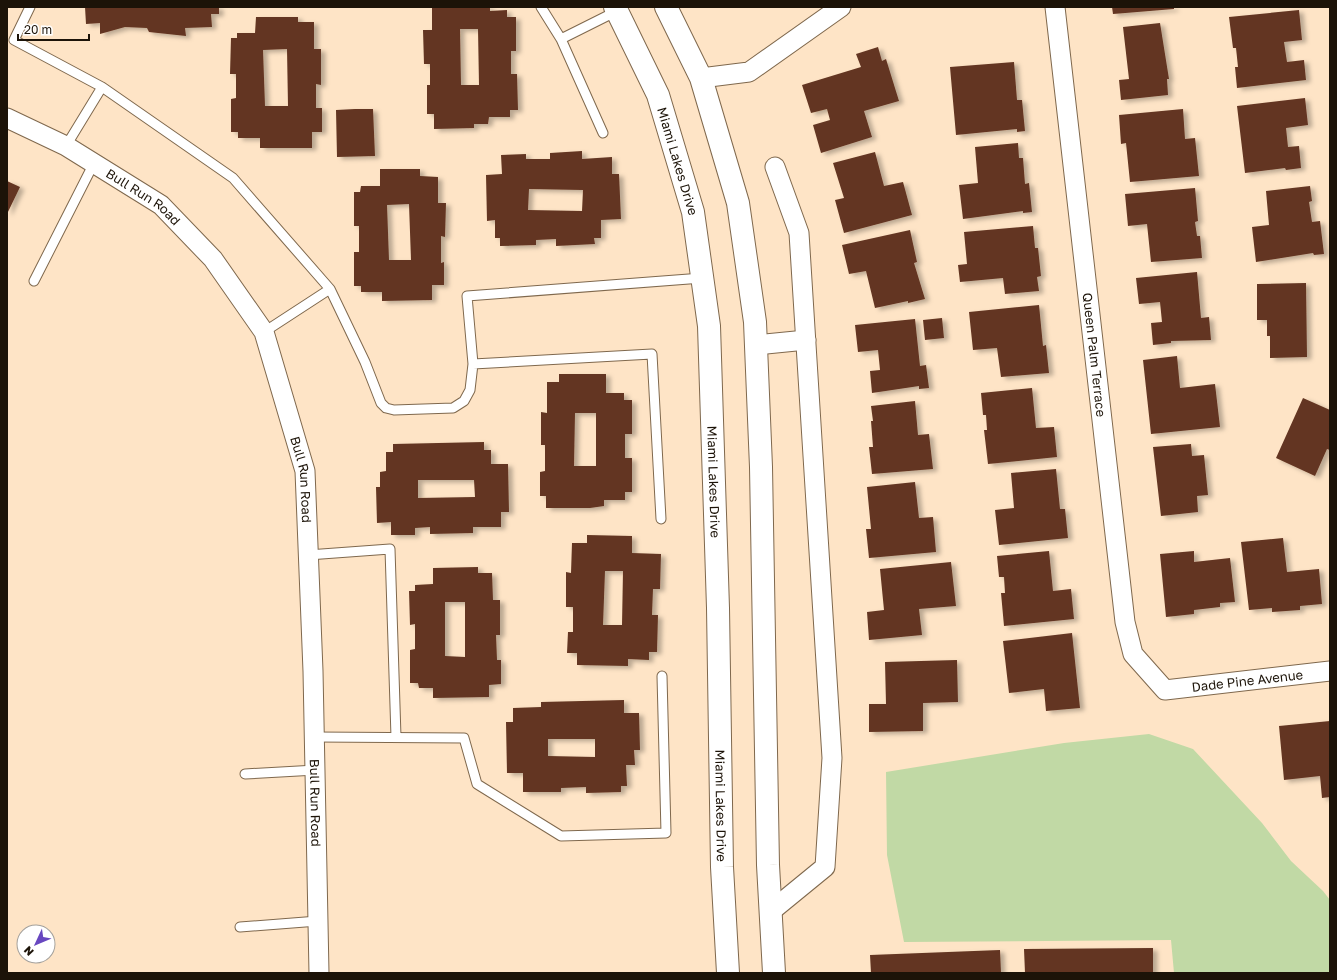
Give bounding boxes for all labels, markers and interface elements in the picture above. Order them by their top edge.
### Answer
scale bar [18,16,89,42]
text: 20 m [24,22,52,37]
street label: Miami Lakes Drive [654,105,702,217]
street label: Bull Run Road [103,165,184,228]
street label: Queen Palm Terrace [1080,292,1110,418]
street label: Miami Lakes Drive [704,425,724,538]
street label: Bull Run Road [287,434,315,523]
street label: Dade Pine Avenue [1191,666,1304,695]
street label: Miami Lakes Drive [712,749,730,862]
street label: Bull Run Road [307,759,324,847]
north arrow [16,924,56,964]
text: N [21,944,36,959]

